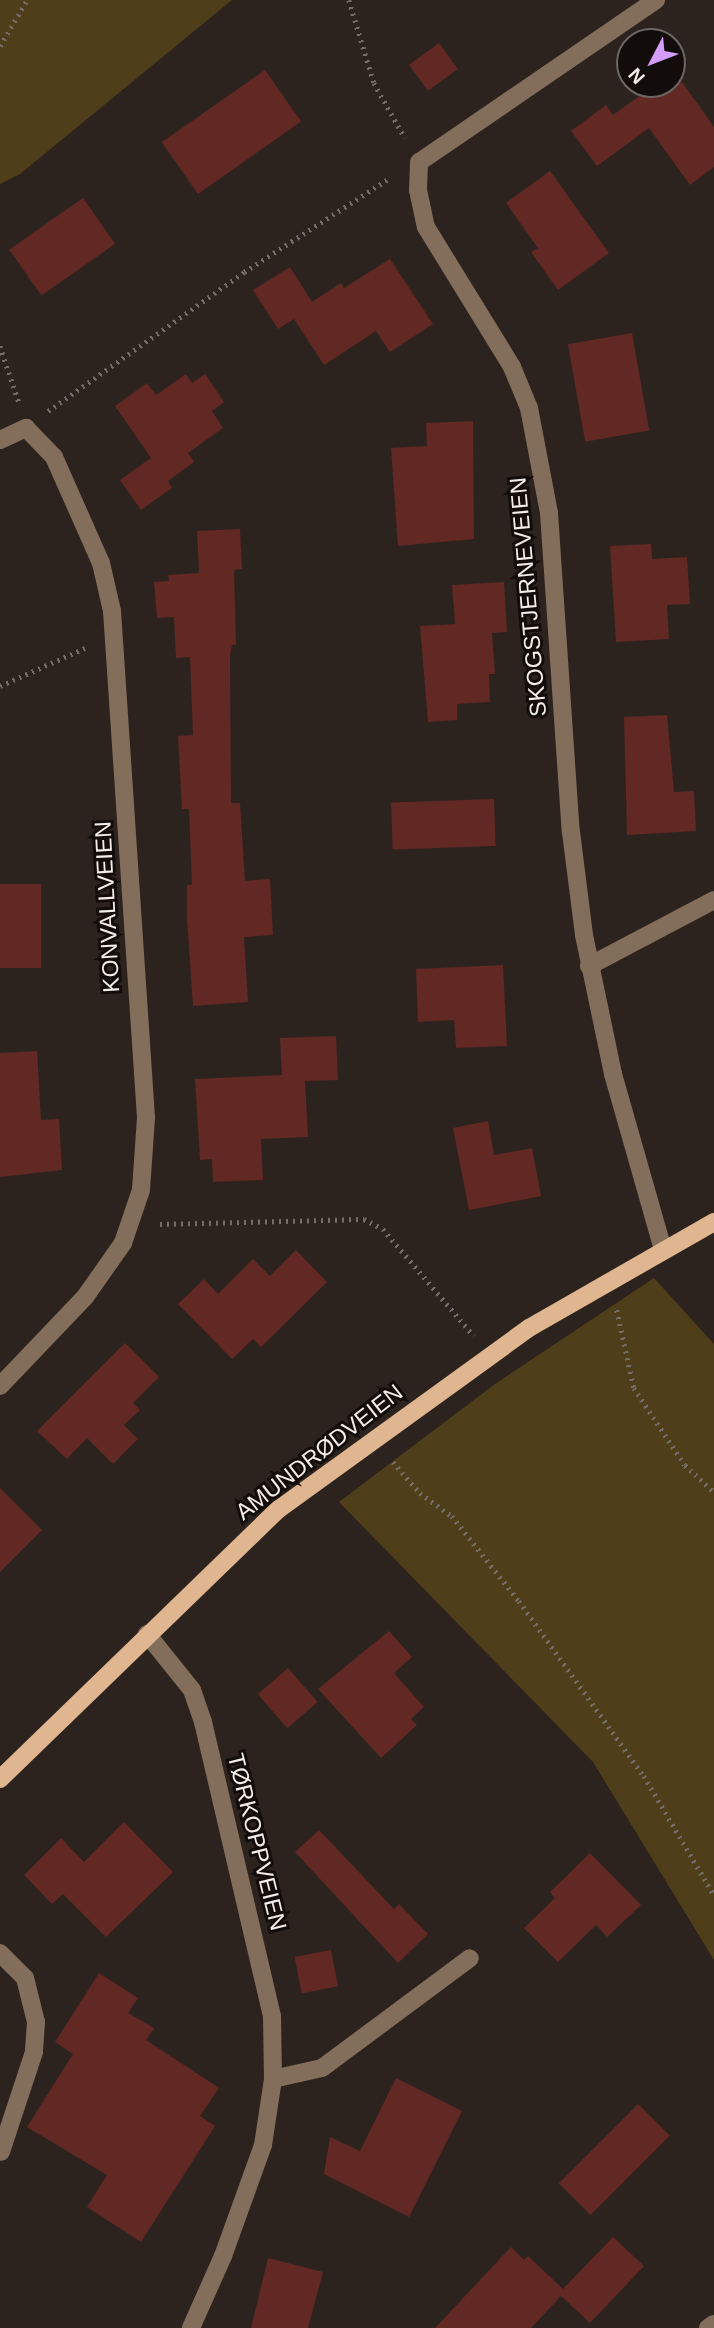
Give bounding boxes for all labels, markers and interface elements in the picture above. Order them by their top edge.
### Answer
north arrow [616,28,686,98]
text: N [624,64,649,88]
street label: SKOGSTJERNEVEIEN [504,476,552,718]
street label: KONVALLVEIEN [89,821,125,993]
street label: AMUNDRØDVEIEN [230,1378,408,1526]
street label: TØRKOPPVEIEN [222,1751,292,1933]

